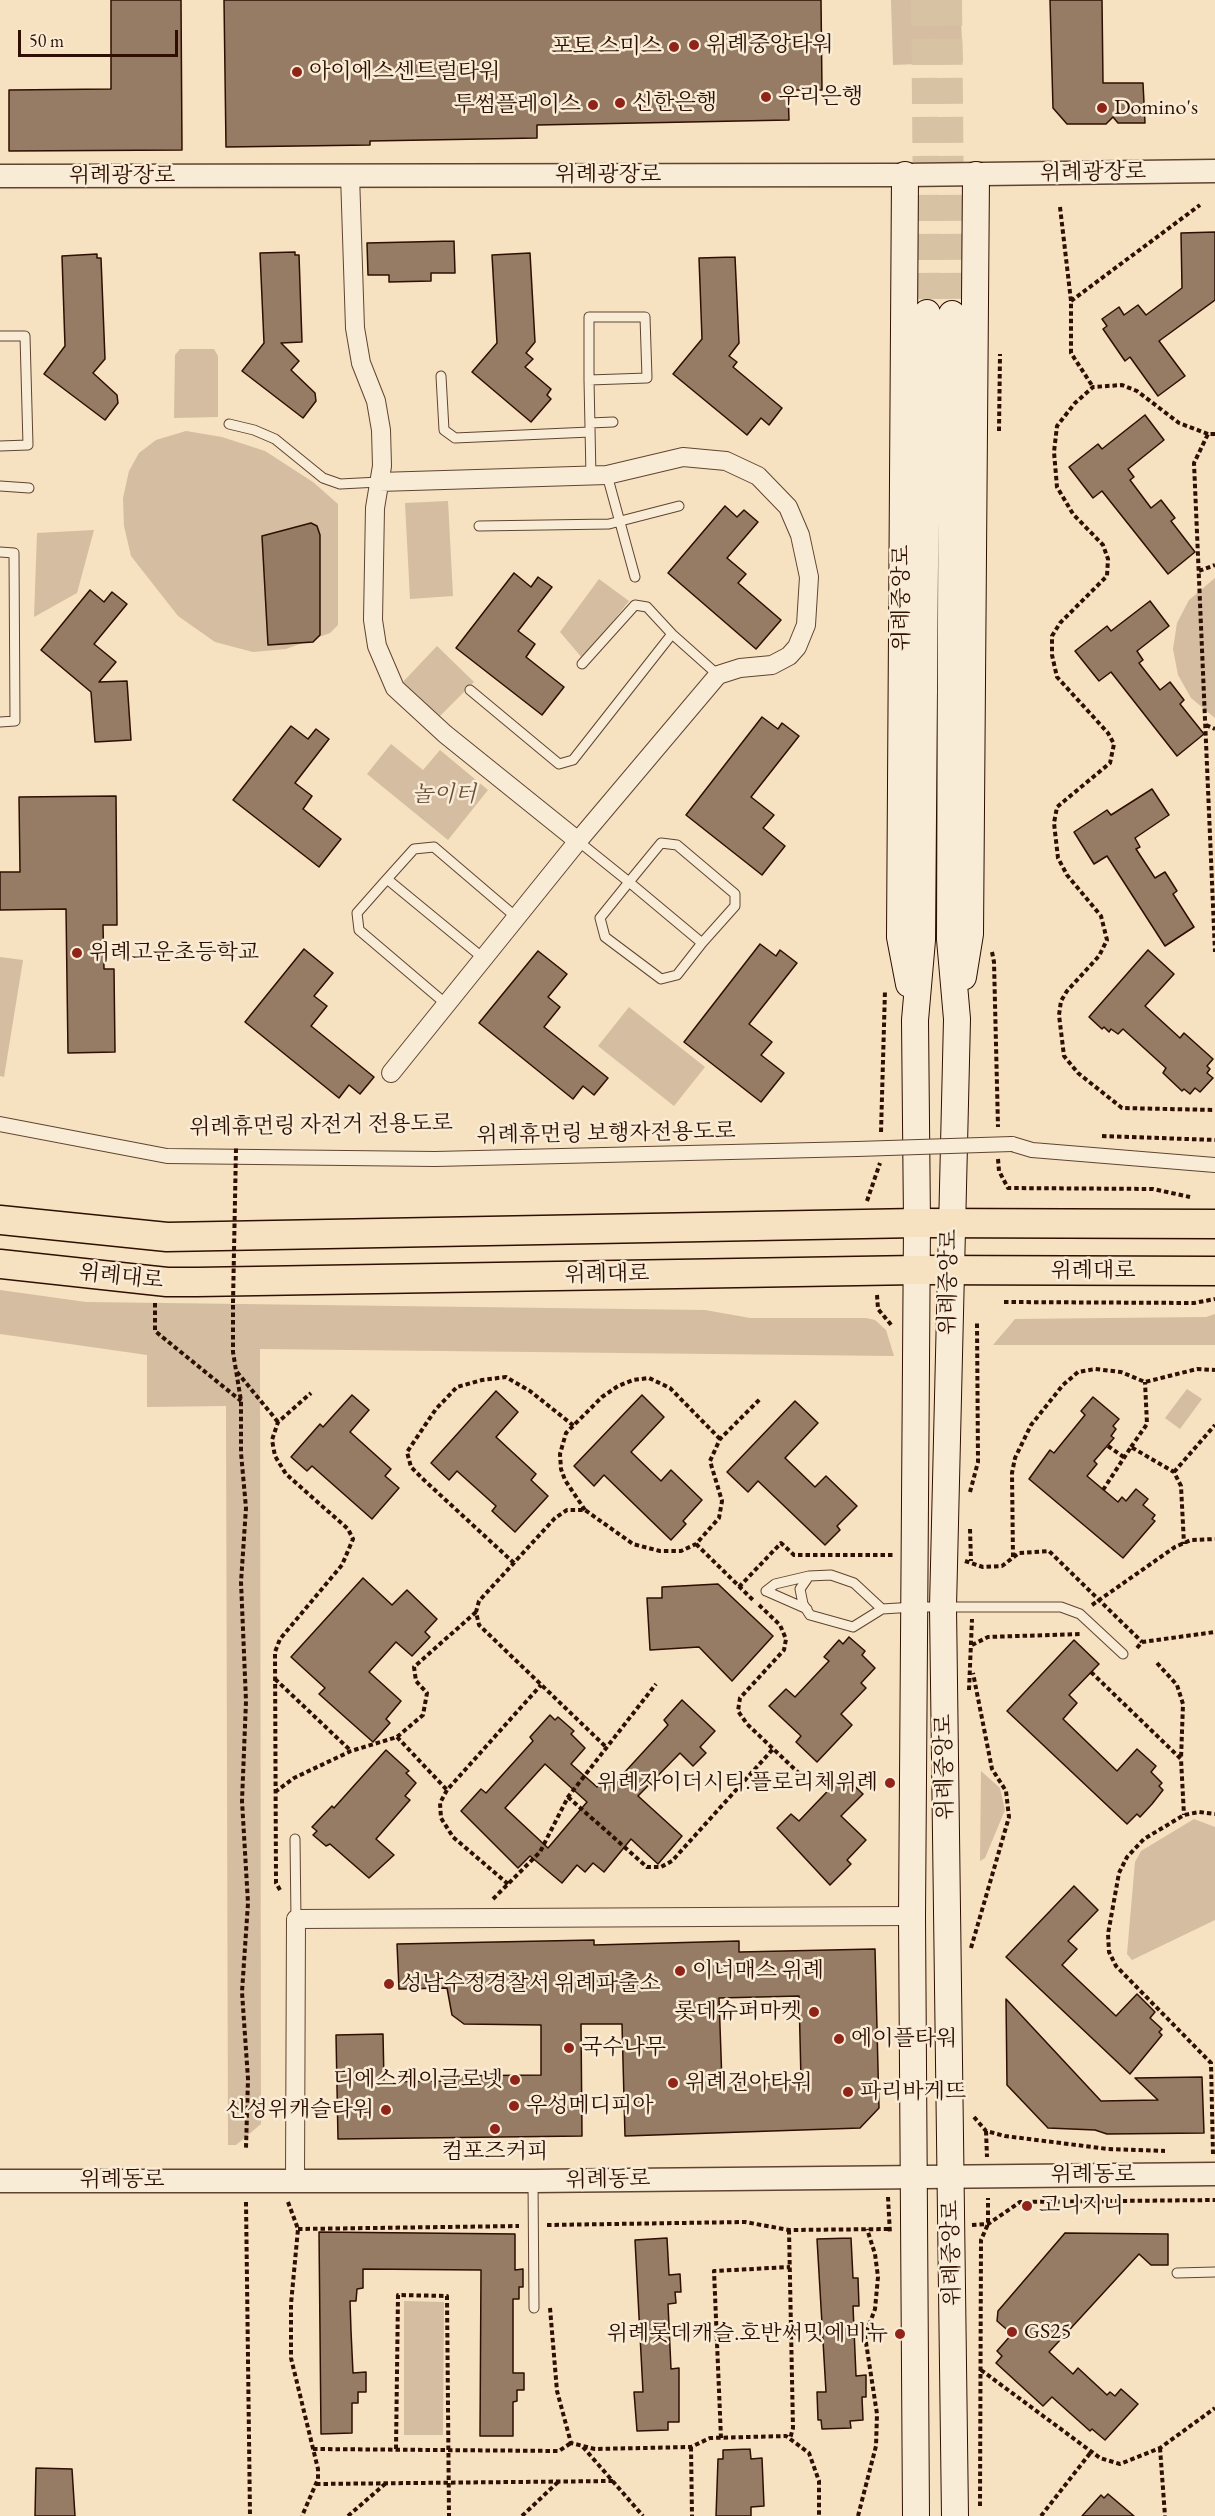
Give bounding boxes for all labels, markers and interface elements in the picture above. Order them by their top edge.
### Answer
scale bar [21,18,182,56]
text: 50 m [29,29,64,52]
place label: 위례중앙타워 [706,32,834,58]
place label: 포토 스미스 [551,34,662,60]
marker: 위례중앙타워 [687,38,701,52]
marker: 포토 스미스 [667,40,681,54]
place label: 아이에스센트럴타워 [309,59,500,85]
marker: 아이에스센트럴타워 [290,65,304,79]
place label: 우리은행 [778,84,863,110]
place label: 신한은행 [632,90,717,116]
marker: 우리은행 [759,90,773,104]
place label: 투썸플레이스 [453,92,581,118]
place label: Domino's [1114,95,1198,121]
marker: 신한은행 [613,96,627,110]
marker: 투썸플레이스 [586,98,600,112]
marker: Domino's [1095,101,1109,115]
street label: 위례광장로 [1040,159,1146,187]
street label: 위례광장로 [555,162,661,188]
street label: 위례광장로 [69,163,175,189]
street label: 위례중앙로 [889,545,915,651]
park label: 놀이터 [412,782,476,808]
place label: 위례고운초등학교 [89,940,259,966]
marker: 위례고운초등학교 [70,946,84,960]
street label: 위례휴먼링 자전거 전용도로 [189,1110,453,1142]
street label: 위례휴먼링 보행자전용도로 [476,1119,736,1149]
street label: 위례중앙로 [935,1229,963,1335]
street label: 위례대로 [1050,1258,1136,1284]
street label: 위례대로 [77,1259,165,1295]
street label: 위례대로 [564,1261,650,1289]
street label: 위례중앙로 [931,1714,959,1820]
place label: 위례자이더시티.플로리체위례 [597,1770,878,1796]
marker: 위례자이더시티.플로리체위례 [883,1776,897,1790]
place label: 이너매스 위례 [692,1958,824,1984]
marker: 이너매스 위례 [673,1964,687,1978]
place label: 성남수정경찰서 위례파출소 [401,1971,660,1997]
marker: 성남수정경찰서 위례파출소 [382,1977,396,1991]
place label: 롯데슈퍼마켓 [674,1999,802,2025]
marker: 롯데슈퍼마켓 [807,2005,821,2019]
place label: 에이플타워 [851,2026,957,2052]
marker: 에이플타워 [832,2032,846,2046]
place label: 국수나무 [581,2035,666,2061]
marker: 국수나무 [562,2041,576,2055]
place label: 디에스케이글로넷 [333,2067,503,2093]
place label: 위례건아타워 [685,2070,813,2096]
marker: 디에스케이글로넷 [508,2073,522,2087]
marker: 위례건아타워 [666,2076,680,2090]
place label: 파리바게뜨 [860,2079,966,2105]
marker: 파리바게뜨 [841,2085,855,2099]
place label: 우성메디피아 [526,2093,654,2119]
place label: 신성위캐슬타워 [225,2097,374,2123]
marker: 우성메디피아 [507,2099,521,2113]
marker: 신성위캐슬타워 [379,2103,393,2117]
marker: 컴포즈커피 [488,2122,502,2136]
place label: 컴포즈커피 [442,2139,548,2165]
street label: 위례동로 [1050,2162,1136,2188]
street label: 위례동로 [565,2166,651,2194]
street label: 위례동로 [79,2167,165,2193]
place label: 고니지니 [1039,2193,1124,2219]
marker: 고니지니 [1020,2199,1034,2213]
street label: 위례중앙로 [938,2200,966,2306]
place label: GS25 [1024,2319,1071,2345]
place label: 위례롯데캐슬.호반써밋에비뉴 [607,2321,888,2347]
marker: GS25 [1005,2325,1019,2339]
marker: 위례롯데캐슬.호반써밋에비뉴 [893,2327,907,2341]

